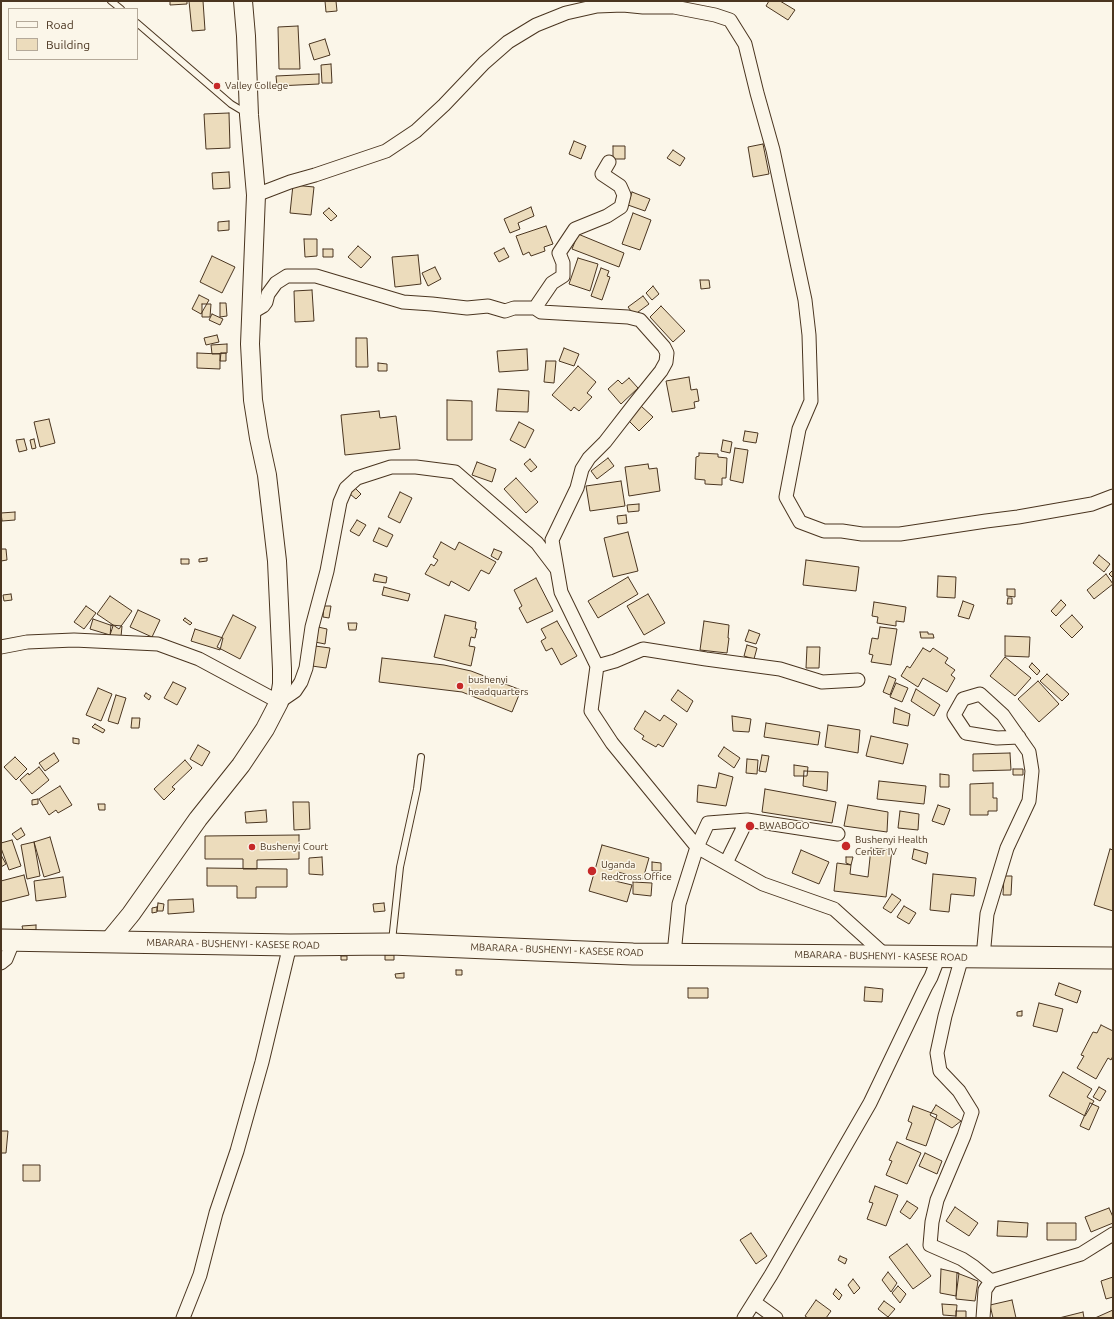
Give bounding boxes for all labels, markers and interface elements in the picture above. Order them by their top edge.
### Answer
legend [8,8,138,60]
text: Road [46,18,74,31]
text: Building [46,38,90,51]
place label: Valley College [225,80,288,92]
marker: Valley College [212,81,222,91]
place label: bushenyi headquarters [468,674,528,698]
marker: bushenyi headquarters [455,681,465,691]
marker: BWABOGO [744,820,756,832]
place label: BWABOGO [759,820,809,832]
place label: Bushenyi Health Center IV [855,834,928,858]
marker: Bushenyi Health Center IV [840,840,852,852]
place label: Bushenyi Court [260,841,328,853]
marker: Bushenyi Court [247,842,257,852]
place label: Uganda Redcross Office [601,859,672,882]
marker: Uganda Redcross Office [586,865,598,877]
street label: MBARARA - BUSHENYI - KASESE ROAD [146,936,320,952]
street label: MBARARA - BUSHENYI - KASESE ROAD [470,941,644,959]
street label: MBARARA - BUSHENYI - KASESE ROAD [794,948,968,964]

